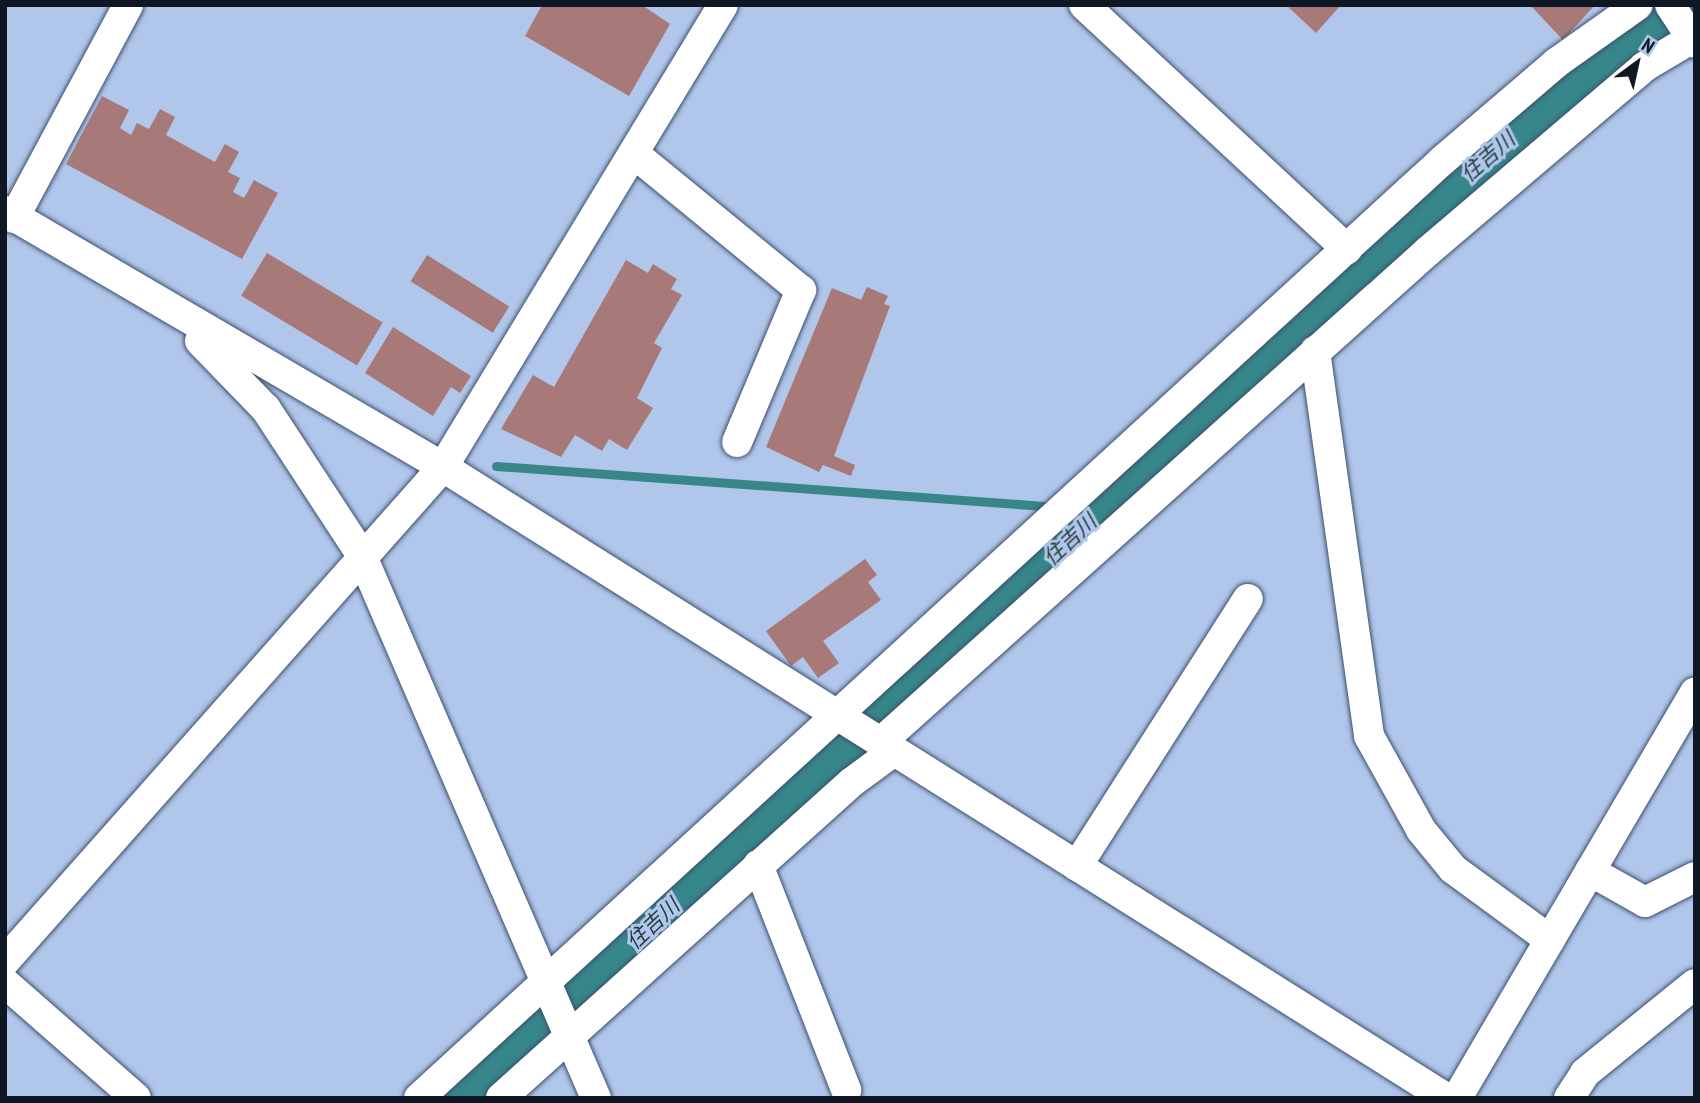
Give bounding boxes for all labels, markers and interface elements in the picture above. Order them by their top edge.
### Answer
north arrow [1602,28,1672,98]
text: N [1638,33,1659,58]
water label: 住吉川 [1456,127,1520,187]
water label: 住吉川 [1038,509,1102,571]
water label: 住吉川 [621,893,685,955]

